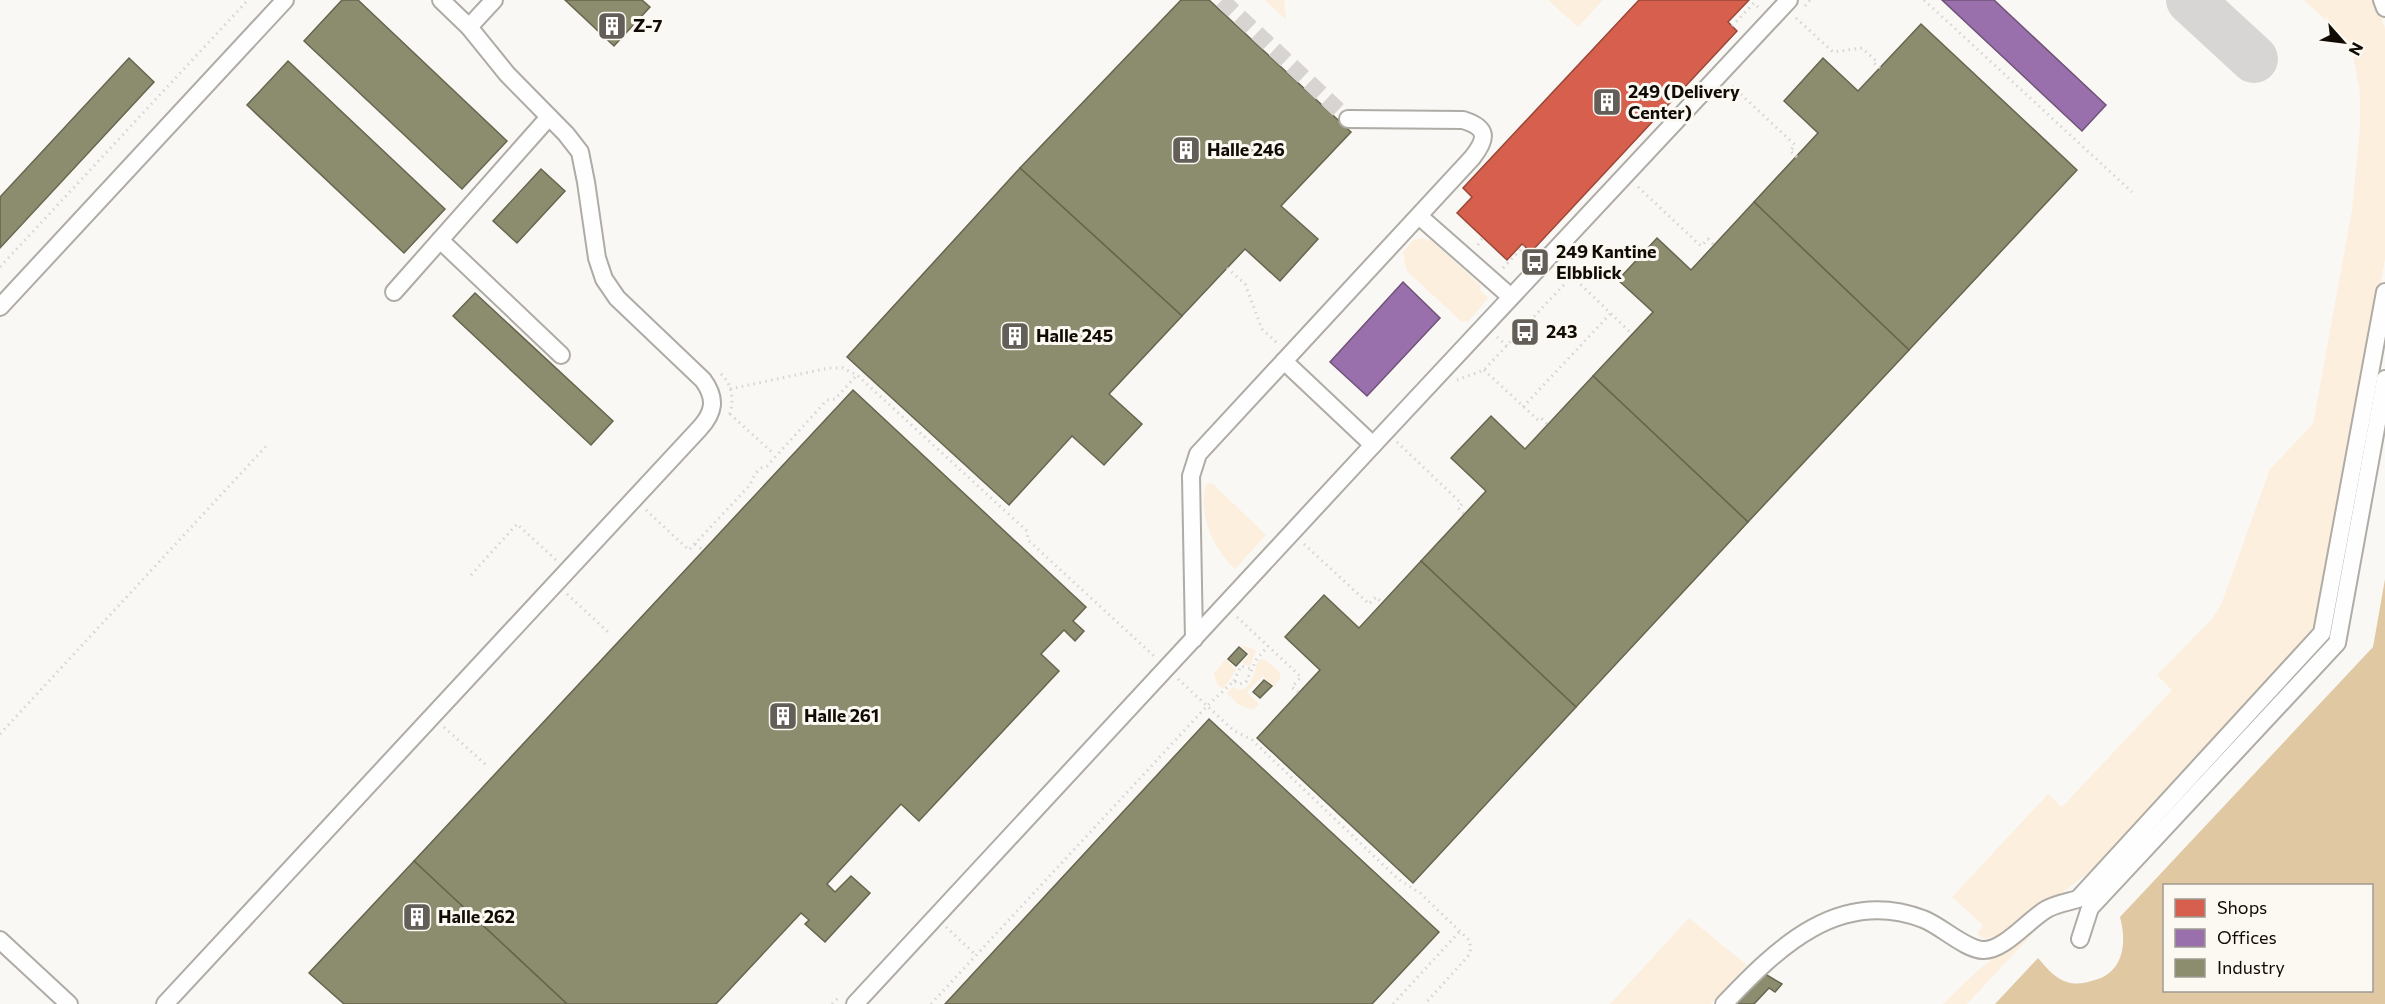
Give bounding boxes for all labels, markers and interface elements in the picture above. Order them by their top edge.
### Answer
building icon: Z-7 [596,10,628,42]
north arrow [2313,12,2373,72]
place label: Z-7 [633,14,663,36]
text: N [2345,40,2368,59]
place label: 249 (Delivery Center) [1628,80,1740,123]
building icon: 249 (Delivery Center) [1591,86,1623,118]
building icon: Halle 246 [1170,134,1202,166]
place label: Halle 246 [1207,138,1285,160]
place label: 249 Kantine Elbblick [1556,240,1657,283]
bus stop icon: 249 Kantine Elbblick [1519,246,1551,278]
bus stop icon: 243 [1509,316,1541,348]
building icon: Halle 245 [999,320,1031,352]
place label: 243 [1546,320,1578,342]
place label: Halle 245 [1036,324,1113,346]
building icon: Halle 261 [767,700,799,732]
place label: Halle 261 [804,704,879,726]
legend [2163,884,2373,992]
text: Shops [2217,896,2267,918]
building icon: Halle 262 [401,901,433,933]
place label: Halle 262 [438,905,515,927]
text: Offices [2217,926,2277,948]
text: Industry [2217,956,2285,978]

